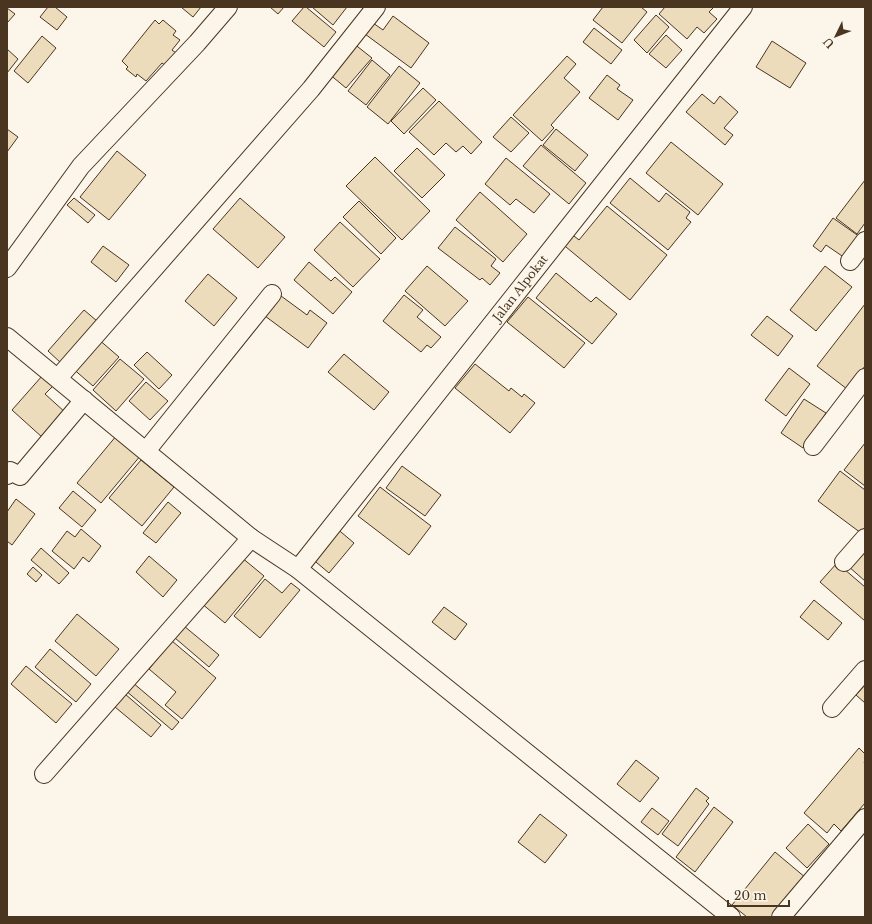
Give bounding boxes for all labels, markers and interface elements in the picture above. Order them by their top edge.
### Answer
north arrow [816,16,856,56]
text: U [820,34,837,51]
street label: Jalan Alpokat [488,251,551,326]
scale bar [728,882,789,908]
text: 20 m [734,888,766,903]

